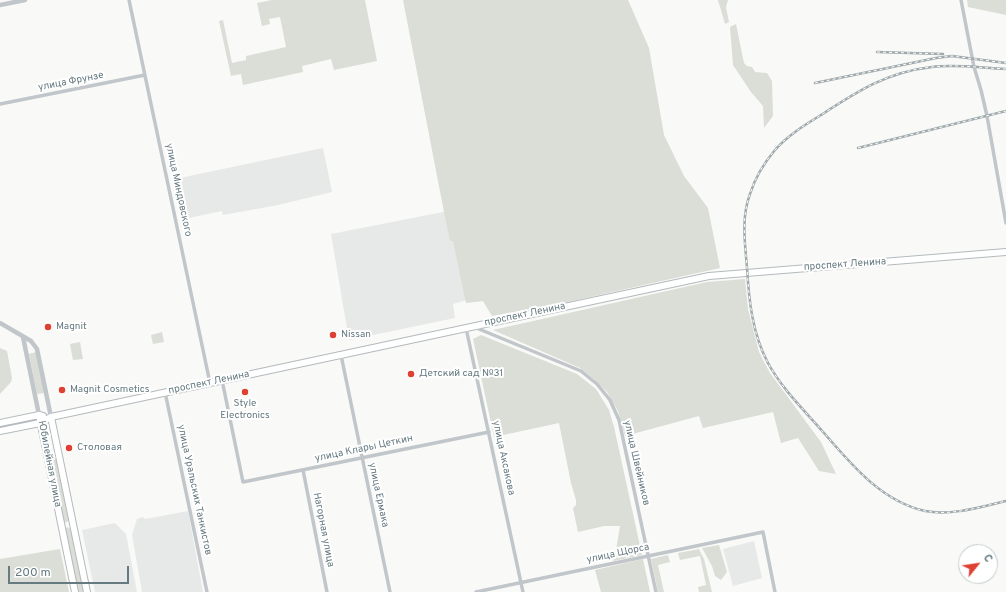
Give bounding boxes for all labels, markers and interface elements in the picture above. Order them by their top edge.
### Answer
street label: улица Фрунзе [37,70,105,94]
street label: улица Миндовского [162,142,194,238]
street label: проспект Ленина [803,256,887,274]
street label: проспект Ленина [483,301,567,329]
place label: Magnit [56,321,87,333]
marker: Magnit [43,322,53,332]
place label: Nissan [341,329,371,341]
marker: Nissan [328,330,338,340]
place label: Детский сад №31 [419,368,503,380]
street label: проспект Ленина [167,369,251,397]
marker: Детский сад №31 [406,369,416,379]
place label: Magnit Cosmetics [70,384,149,396]
marker: Magnit Cosmetics [57,385,67,395]
marker: Style Electronics [240,387,250,397]
place label: Style Electronics [220,398,270,422]
street label: улица Швейников [620,419,652,507]
street label: Юбилейная улица [35,420,63,508]
street label: улица Аксакова [489,420,517,496]
street label: улица Уральских Танкистов [174,424,214,556]
street label: улица Клары Цеткин [314,433,414,465]
place label: Столовая [77,442,122,454]
marker: Столовая [64,443,74,453]
street label: улица Ермака [365,462,391,528]
street label: Нагорная улица [310,492,336,568]
street label: улица Щорса [586,542,650,566]
north arrow [958,544,998,584]
text: С [980,552,995,565]
scale bar [10,558,131,584]
text: 200 m [15,565,51,581]

